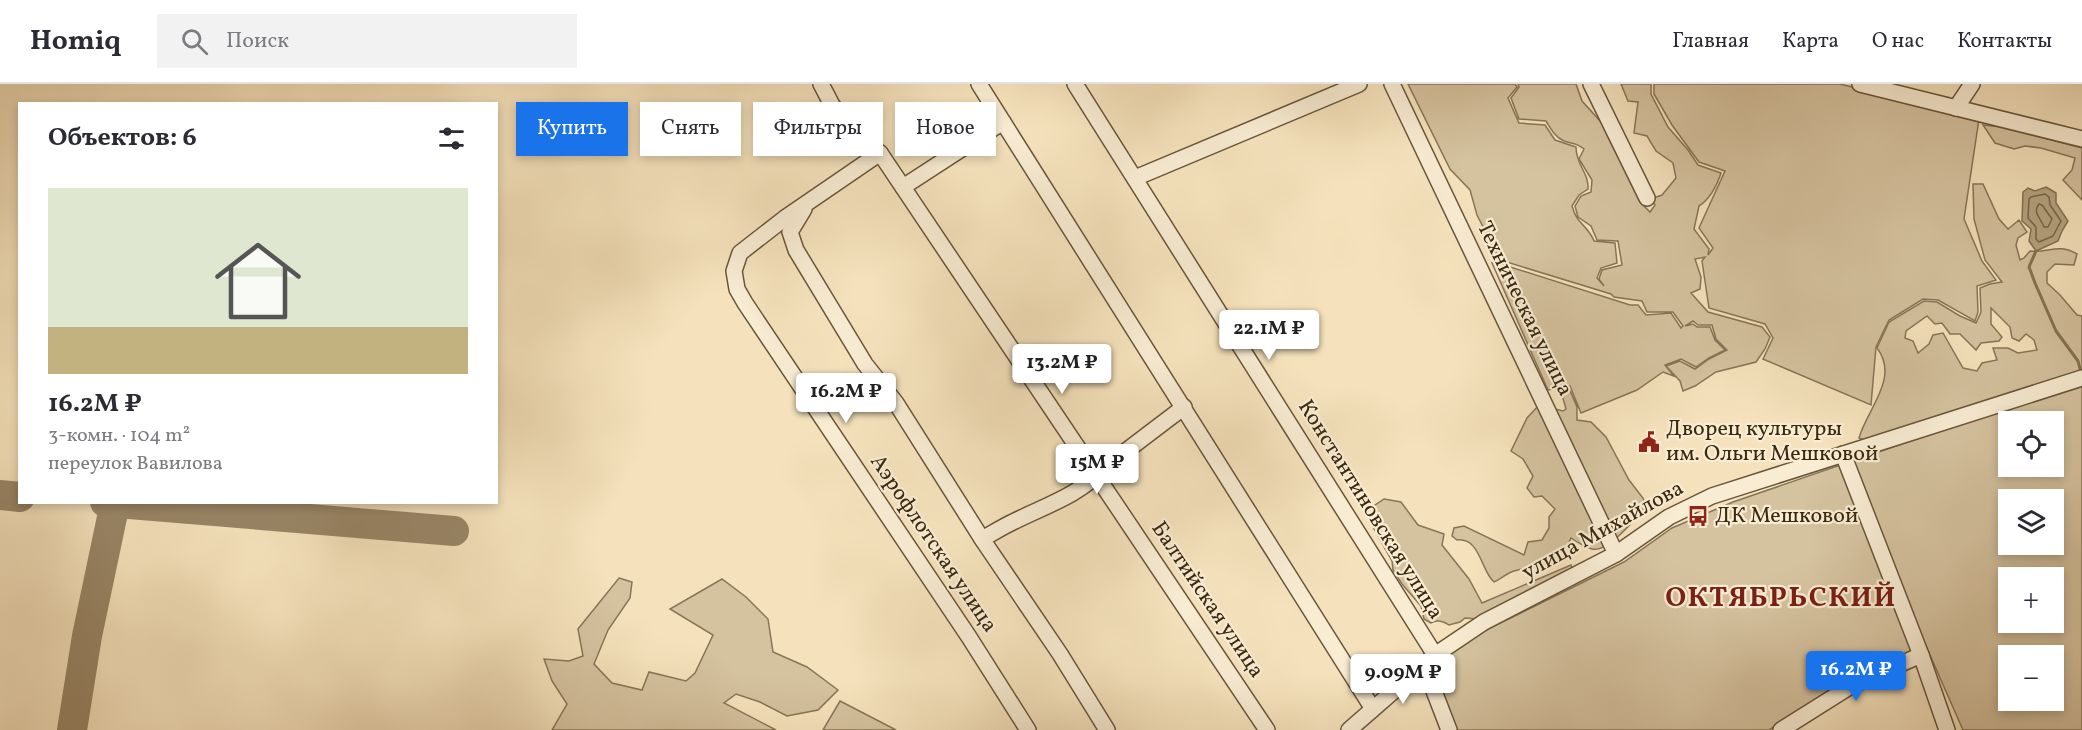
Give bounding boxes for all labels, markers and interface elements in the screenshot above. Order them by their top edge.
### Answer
search box [157,14,577,68]
text: Homiq [30,22,121,61]
icon: search [178,25,211,58]
text: Поиск [226,26,289,57]
text: Главная [1672,27,1749,56]
text: Карта [1782,27,1839,56]
text: О нас [1872,27,1924,56]
text: Контакты [1957,27,2052,56]
chip: Купить [516,102,628,156]
chip: Снять [640,102,741,156]
chip: Фильтры [753,102,883,156]
chip: Новое [895,102,996,156]
text: Объектов: 6 [48,120,197,156]
icon: filters [435,122,468,155]
street label: Техническая улица [1468,216,1580,402]
icon: home [204,227,312,335]
pin: 22.1M ₽ [1214,310,1324,361]
text: 22.1M ₽ [1233,315,1305,343]
pin: 13.2M ₽ [1007,344,1117,395]
text: 13.2M ₽ [1026,349,1098,377]
pin: 16.2M ₽ [791,373,901,424]
text: 16.2M ₽ [810,378,882,406]
text: 16.2M ₽ [48,386,142,422]
street label: Константиновская улица [1290,394,1450,626]
map controls [1998,411,2064,711]
button: locate [1998,411,2064,477]
place label: Дворец культуры им. Ольги Мешковой [1666,414,1878,470]
text: 3-комн. · 104 m² [48,422,190,450]
public building icon: Дворец культуры им. Ольги Мешковой [1637,430,1661,454]
pin: 15M ₽ [1055,444,1139,495]
street label: Аэрофлотская улица [862,449,1004,639]
text: 15M ₽ [1070,449,1124,477]
text: переулок Вавилова [48,450,223,478]
street label: улица Михайлова [1516,474,1690,588]
button: layers [1998,489,2064,555]
place label: ДК Мешковой [1715,501,1858,532]
bus stop icon: ДК Мешковой [1686,504,1710,528]
street label: Балтийская улица [1143,515,1271,685]
button: + [1998,567,2064,633]
district label: ОКТЯБРЬСКИЙ [1665,579,1897,618]
button: − [1998,645,2064,711]
pin: 16.2M ₽ [1801,651,1911,702]
pin: 9.09M ₽ [1348,654,1458,705]
text: 16.2M ₽ [1820,656,1892,684]
text: 9.09M ₽ [1364,659,1442,687]

